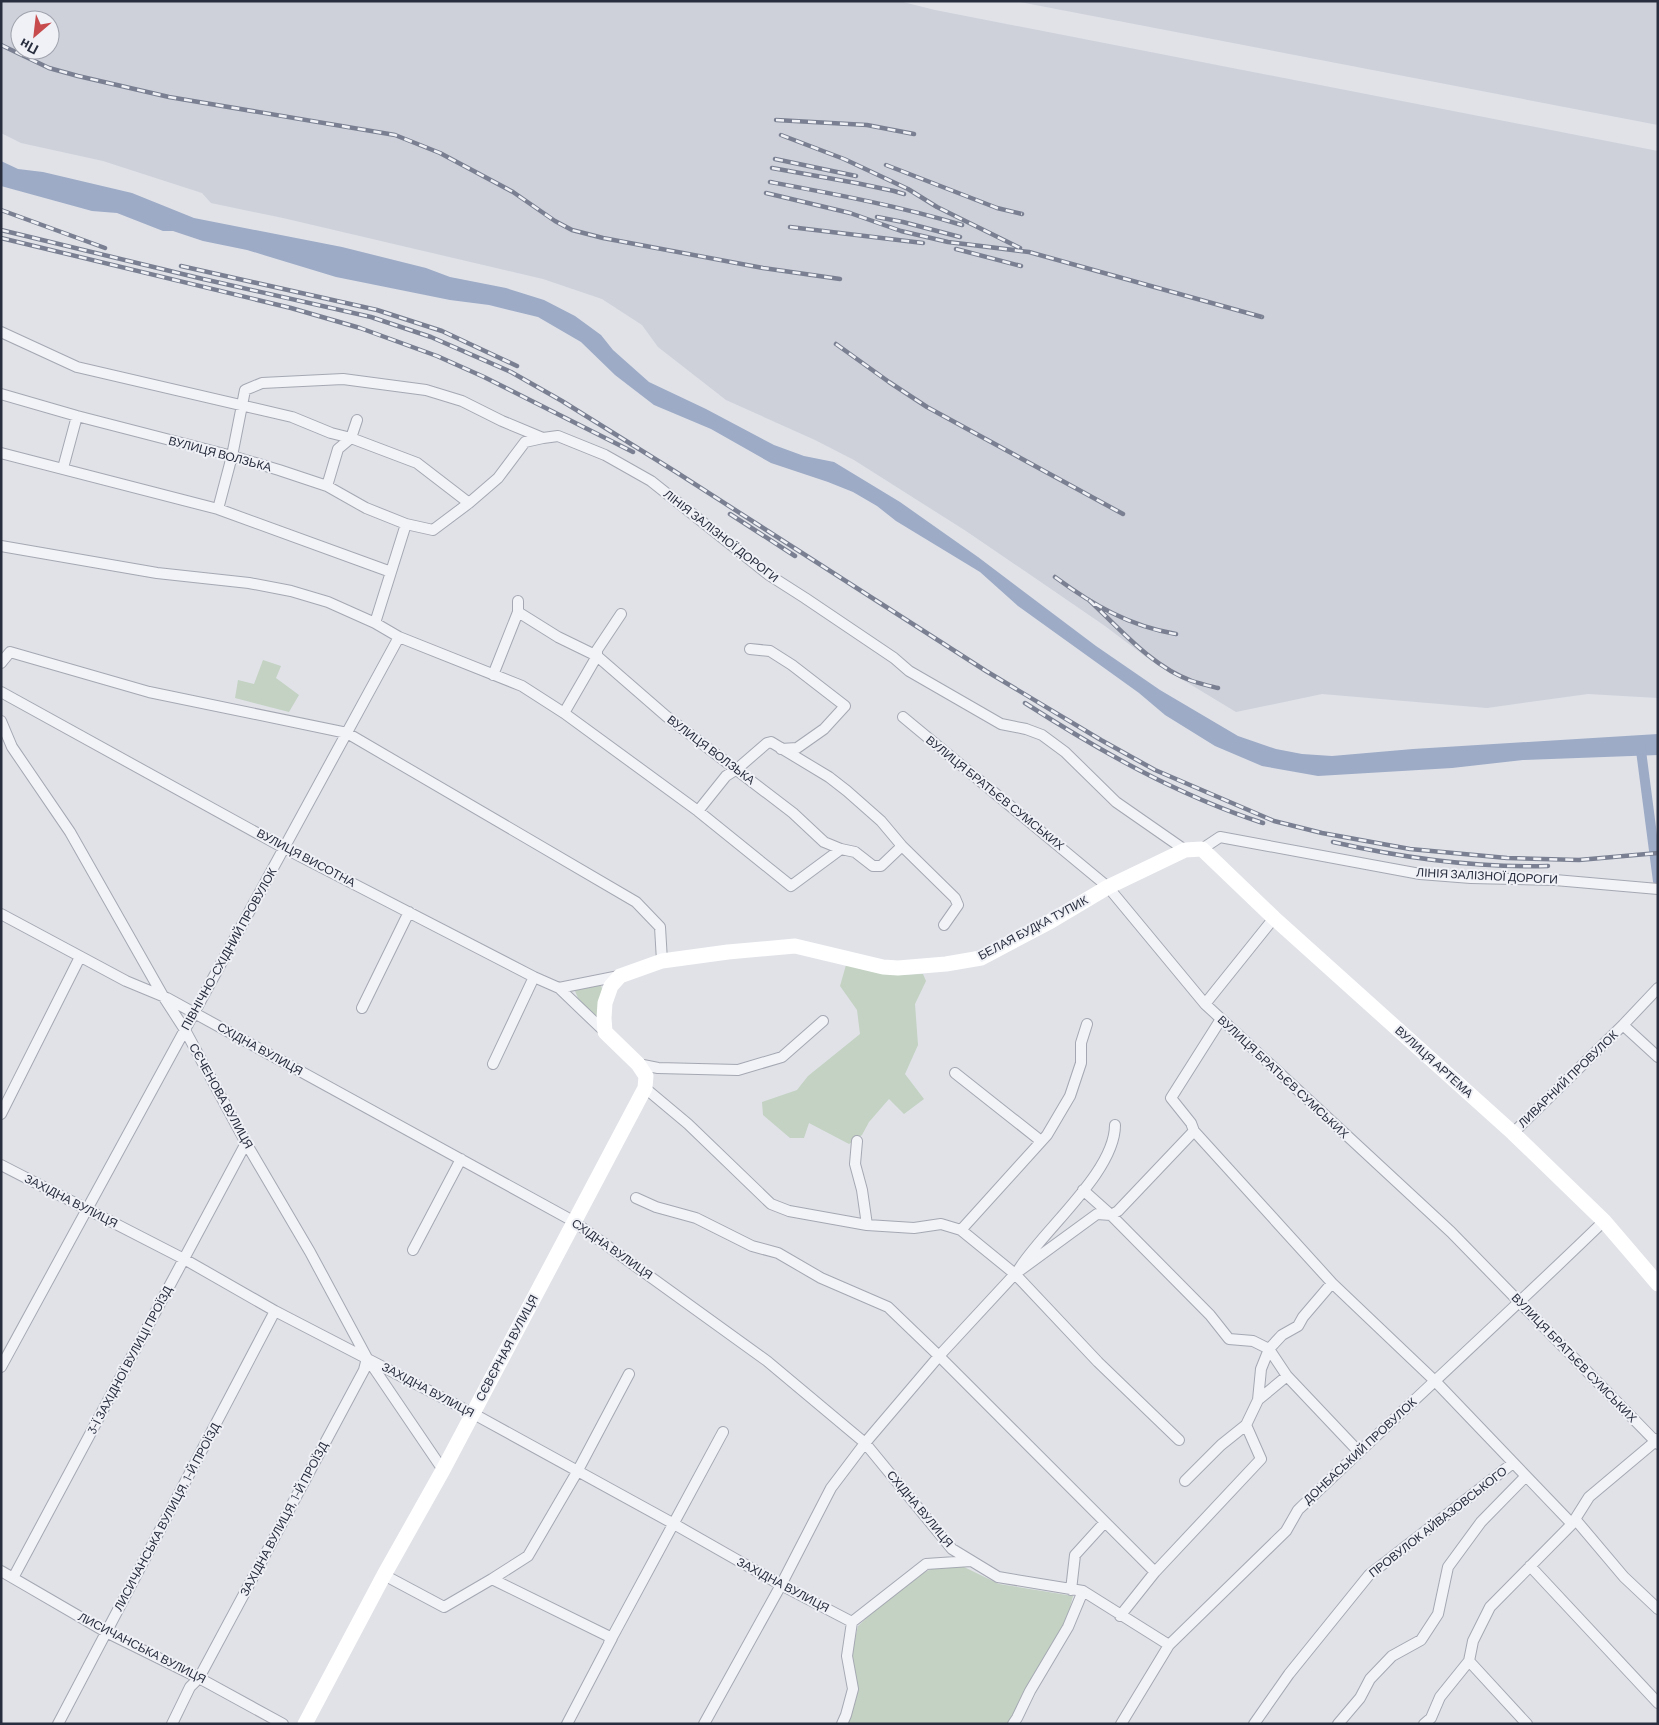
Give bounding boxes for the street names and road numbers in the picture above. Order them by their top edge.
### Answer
street label: ВУЛИЦЯ ВОЛЗЬКА [167,433,273,474]
street label: ЛІНІЯ ЗАЛІЗНОЇ ДОРОГИ [661,486,782,585]
street label: ВУЛИЦЯ ВОЛЗЬКА [664,712,758,788]
street label: ВУЛИЦЯ БРАТЬЄВ СУМСЬКИХ [923,732,1068,853]
street label: ВУЛИЦЯ ВИСОТНА [254,825,358,890]
street label: ЛІНІЯ ЗАЛІЗНОЇ ДОРОГИ [1416,864,1558,887]
street label: ПІВНІЧНО-СХІДНИЙ ПРОВУЛОК [178,865,280,1033]
street label: БЕЛАЯ БУДКА ТУПИК [975,892,1090,963]
street label: ВУЛИЦЯ БРАТЬЄВ СУМСЬКИХ [1215,1012,1352,1141]
street label: СХІДНА ВУЛИЦЯ [215,1019,306,1078]
street label: ВУЛИЦЯ АРТЕМА [1392,1023,1477,1101]
street label: ЛИВАРНИЙ ПРОВУЛОК [1515,1027,1620,1130]
street label: СЄЧЕНОВА ВУЛИЦЯ [186,1040,257,1151]
street label: ЗАХІДНА ВУЛИЦЯ [22,1171,120,1231]
street label: СХІДНА ВУЛИЦЯ [569,1215,656,1282]
street label: 3-Ї ЗАХІДНОЇ ВУЛИЦІ ПРОЇЗД [84,1283,175,1436]
street label: ВУЛИЦЯ БРАТЬЄВ СУМСЬКИХ [1509,1290,1640,1425]
street label: СЄВЄРНАЯ ВУЛИЦЯ [472,1292,541,1404]
street label: ЗАХІДНА ВУЛИЦЯ [379,1359,477,1420]
street label: ДОНБАСЬКИЙ ПРОВУЛОК [1300,1394,1419,1507]
street label: ЛИСИЧАНСЬКА ВУЛИЦЯ, 1-Й ПРОЇЗД [110,1420,223,1614]
street label: ЗАХІДНА ВУЛИЦЯ, 1-Й ПРОЇЗД [236,1439,331,1598]
street label: ПРОВУЛОК АЙВАЗОВСЬКОГО [1366,1463,1509,1579]
street label: СХІДНА ВУЛИЦЯ [884,1467,957,1550]
street label: ЗАХІДНА ВУЛИЦЯ [734,1554,832,1615]
street label: ЛИСИЧАНСЬКА ВУЛИЦЯ [76,1609,209,1686]

